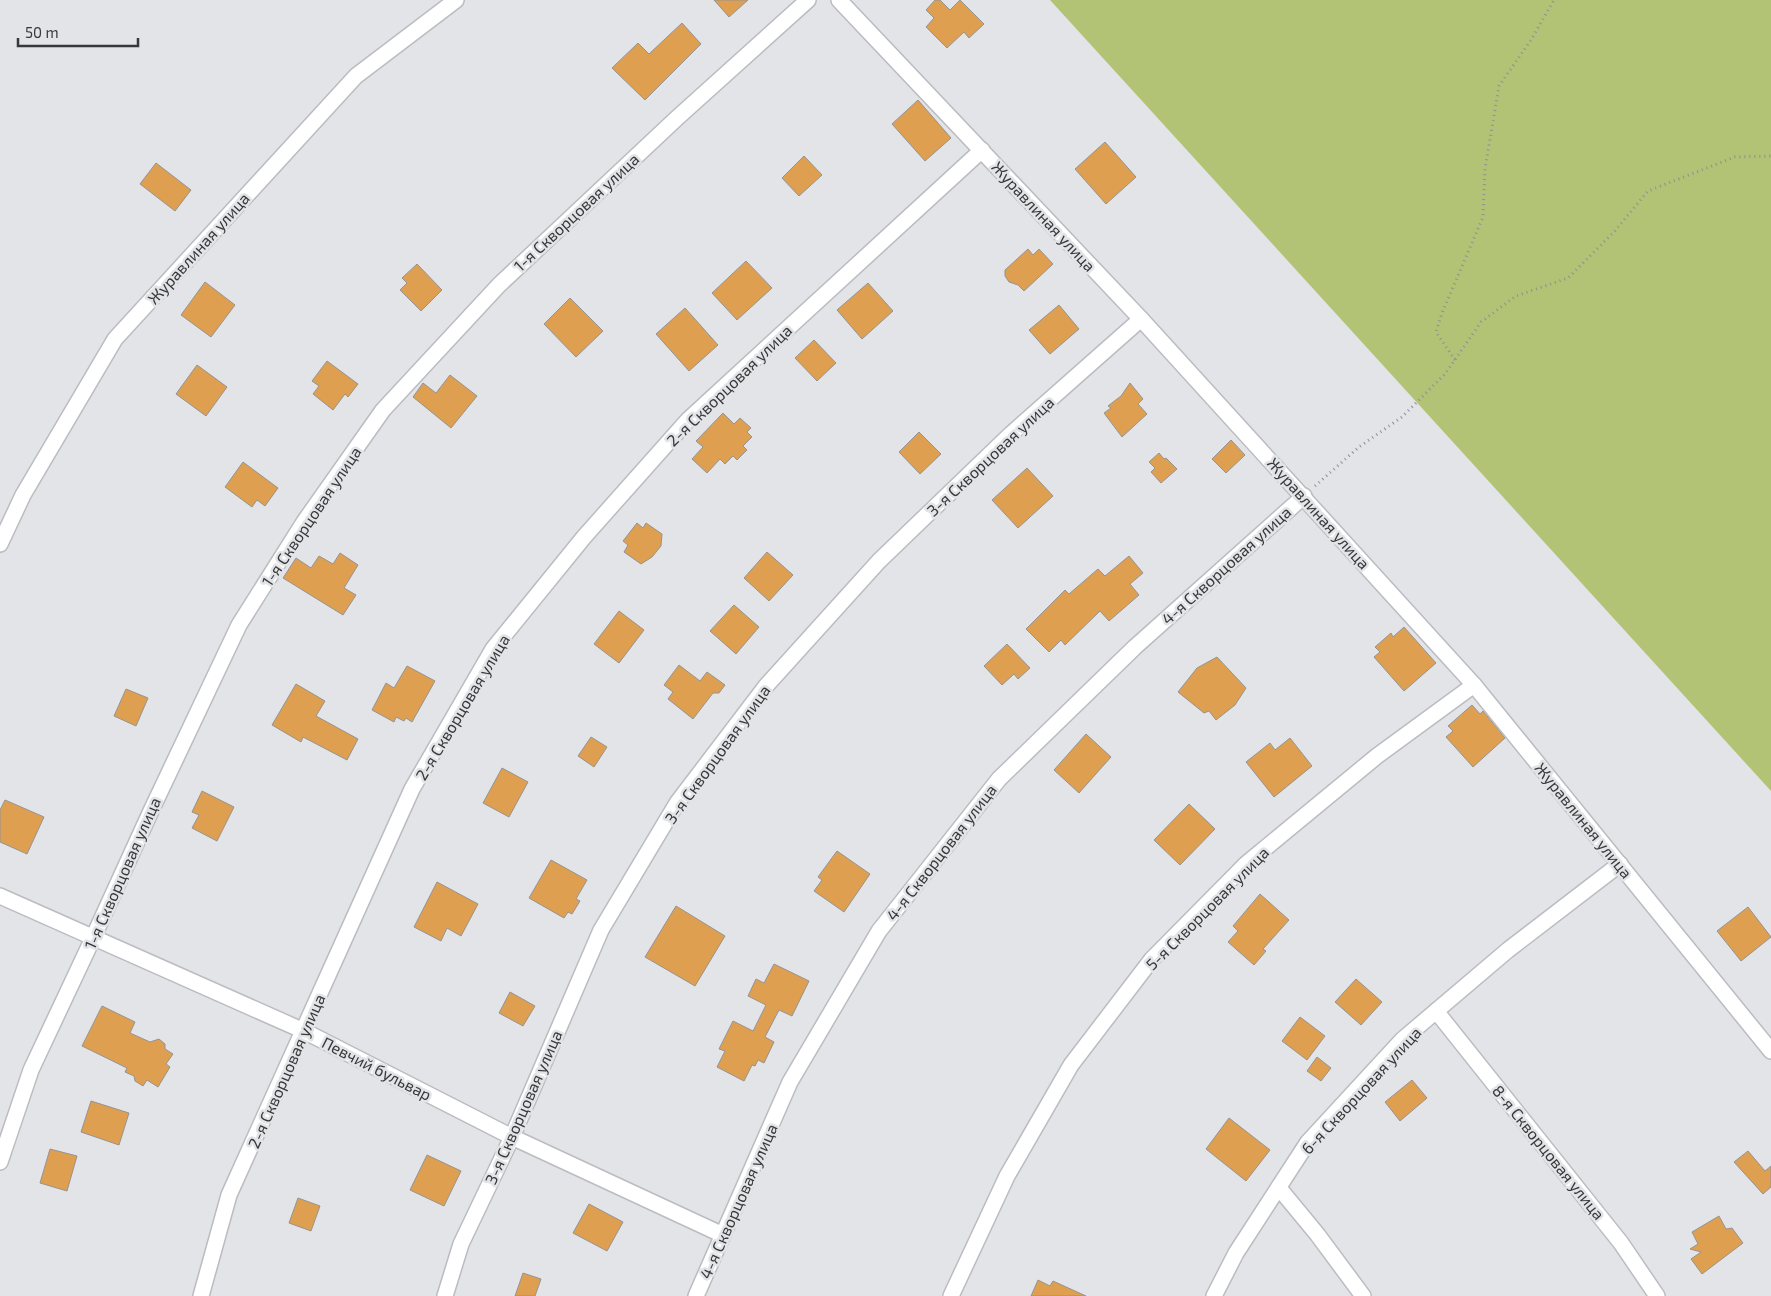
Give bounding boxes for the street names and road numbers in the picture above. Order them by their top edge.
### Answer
street label: 1-я Скворцовая улица [510,149,643,276]
street label: Журавлиная улица [987,157,1100,276]
street label: Журавлиная улица [143,188,254,308]
street label: 2-я Скворцовая улица [662,320,796,450]
street label: 3-я Скворцовая улица [923,392,1058,520]
street label: 1-я Скворцовая улица [257,443,366,590]
street label: Журавлиная улица [1263,453,1374,573]
street label: 4-я Скворцовая улица [1157,502,1295,629]
street label: 2-я Скворцовая улица [411,631,514,784]
street label: 3-я Скворцовая улица [660,681,774,828]
street label: Журавлиная улица [1531,758,1636,882]
street label: 4-я Скворцовая улица [882,780,1001,924]
street label: 1-я Скворцовая улица [80,794,165,952]
street label: 5-я Скворцовая улица [1142,843,1273,974]
street label: 2-я Скворцовая улица [243,991,329,1151]
street label: 6-я Скворцовая улица [1297,1023,1426,1158]
street label: 3-я Скворцовая улица [480,1027,566,1187]
street label: Певчий бульвар [319,1032,435,1105]
street label: 8-я Скворцовая улица [1488,1081,1609,1224]
street label: 4-я Скворцовая улица [695,1121,782,1282]

